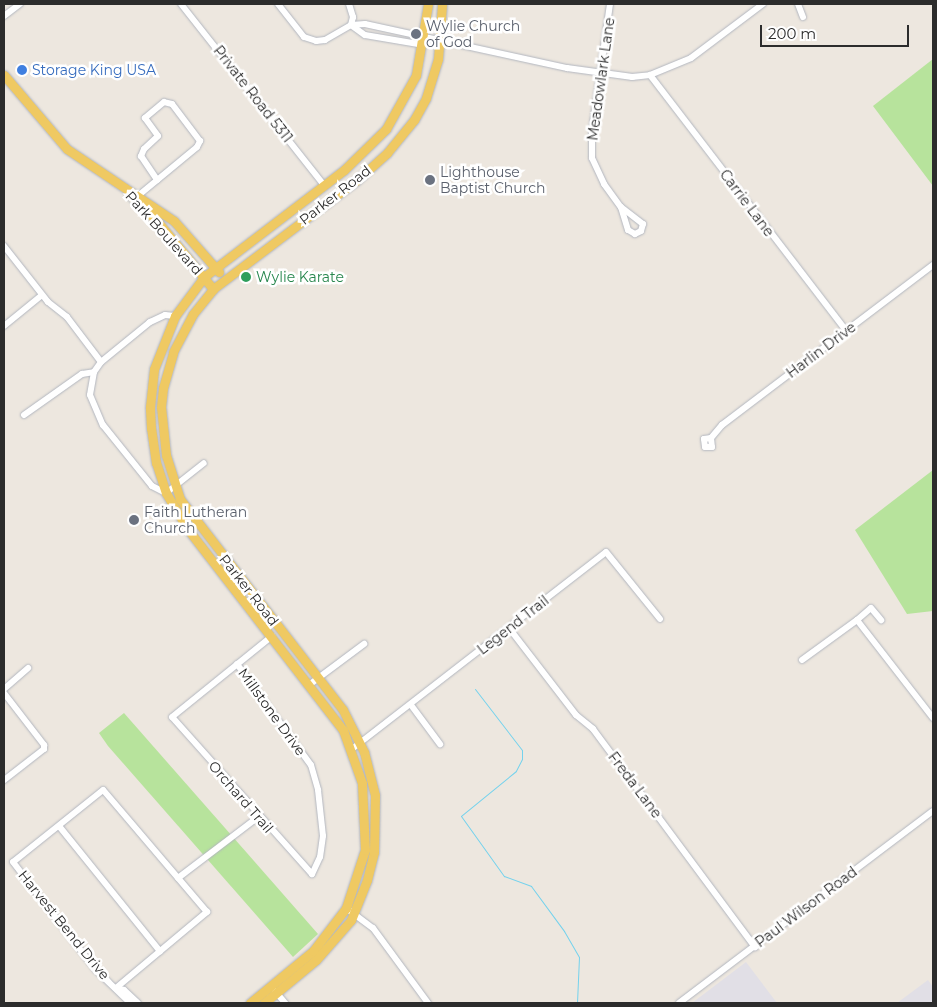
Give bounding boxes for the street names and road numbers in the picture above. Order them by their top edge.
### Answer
street label: Meadowlark Lane [584,16,618,142]
street label: Private Road 5311 [210,42,296,146]
street label: Parker Road [296,162,374,228]
street label: Carrie Lane [716,166,778,240]
street label: Park Boulevard [122,188,206,278]
street label: Harlin Drive [783,318,859,382]
street label: Parker Road [216,551,282,629]
street label: Legend Trail [474,592,552,658]
street label: Millstone Drive [235,665,309,759]
street label: Freda Lane [605,749,665,821]
street label: Orchard Trail [205,758,277,836]
street label: Paul Wilson Road [752,863,860,951]
street label: Harvest Bend Drive [15,867,113,983]

